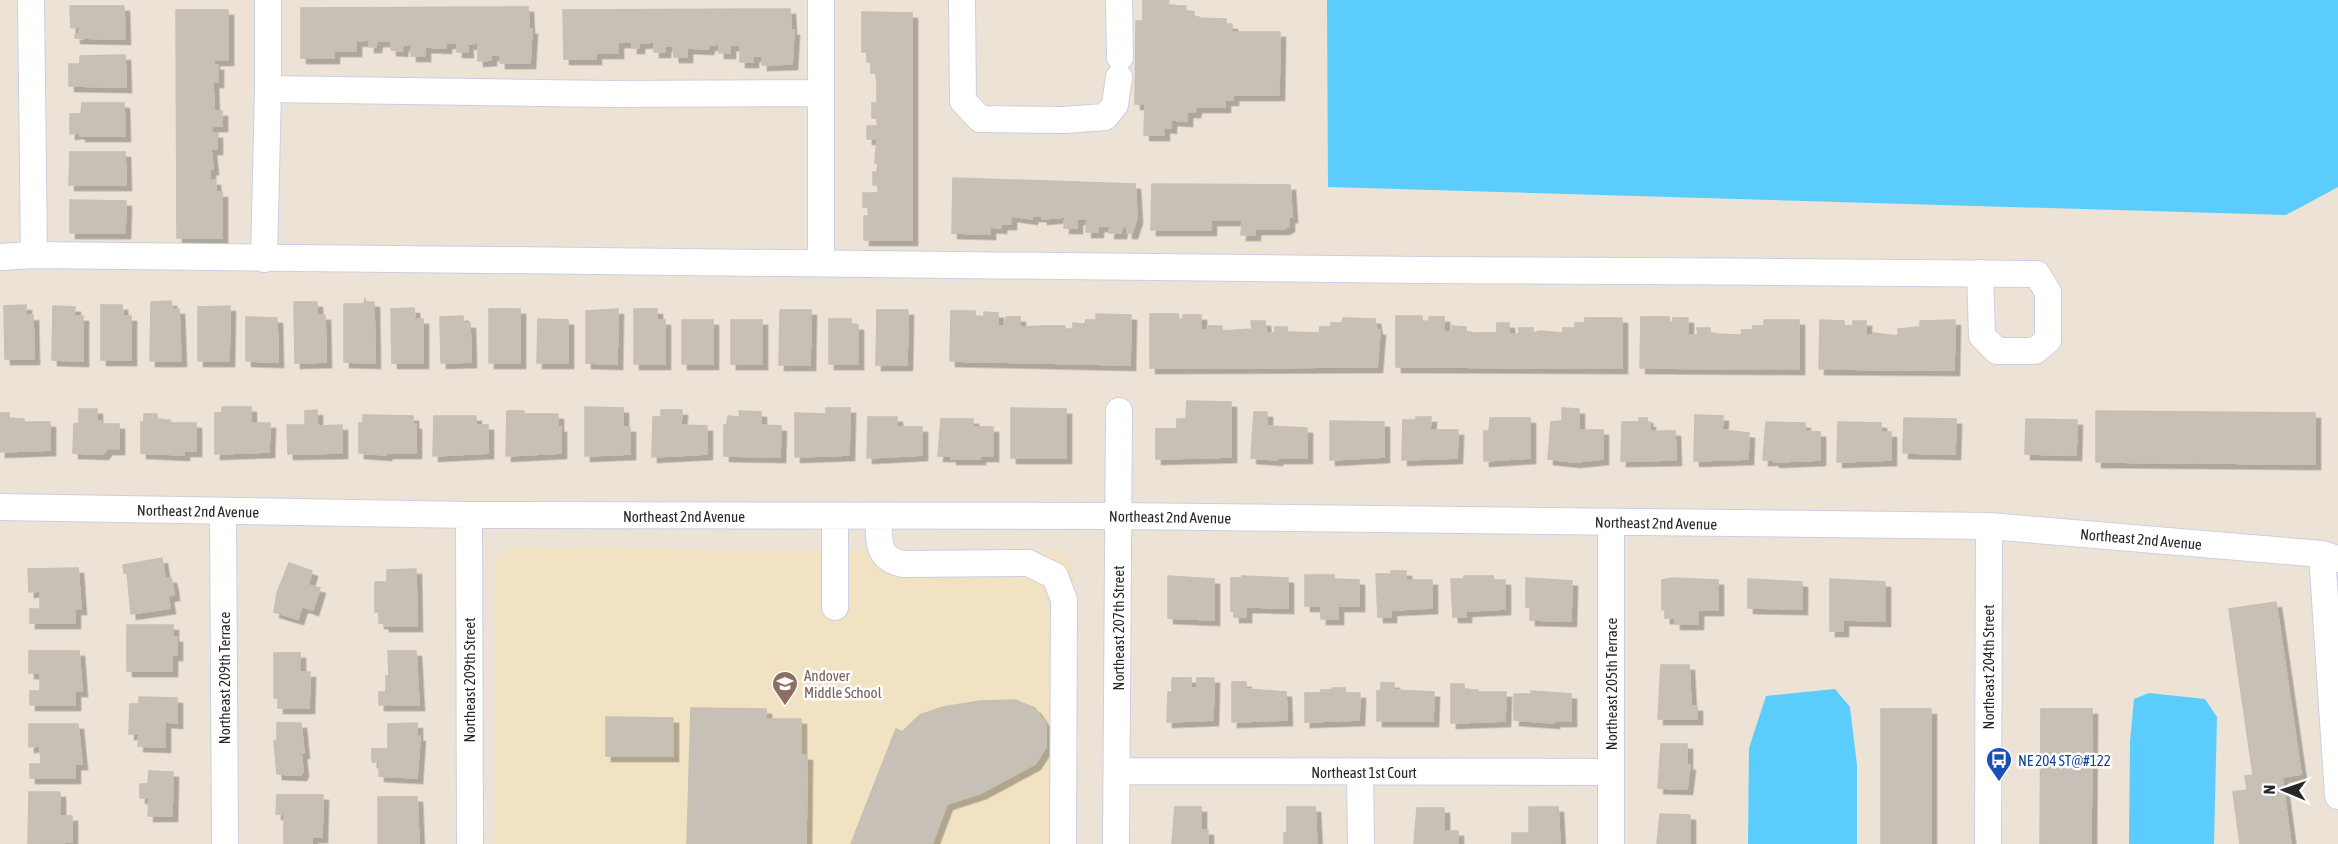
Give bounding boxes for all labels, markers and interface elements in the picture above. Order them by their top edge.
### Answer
street label: Northeast 2nd Avenue [137,501,259,521]
street label: Northeast 2nd Avenue [1109,507,1231,527]
street label: Northeast 2nd Avenue [623,508,745,525]
street label: Northeast 2nd Avenue [1595,513,1717,533]
street label: Northeast 2nd Avenue [2079,525,2203,553]
street label: Northeast 207th Street [1110,566,1127,690]
street label: Northeast 204th Street [1980,605,1997,729]
street label: Northeast 209th Terrace [216,612,233,744]
street label: Northeast 209th Street [461,618,478,742]
street label: Northeast 205th Terrace [1603,618,1620,750]
place label: Andover Middle School [804,667,882,701]
school or university icon: Andover Middle School [770,669,800,707]
bus stop icon: NE 204 ST@#122 [1984,745,2014,783]
place label: NE 204 ST@#122 [2018,752,2111,769]
north arrow [2254,760,2314,820]
street label: Northeast 1st Court [1311,764,1417,781]
text: N [2260,784,2278,795]

